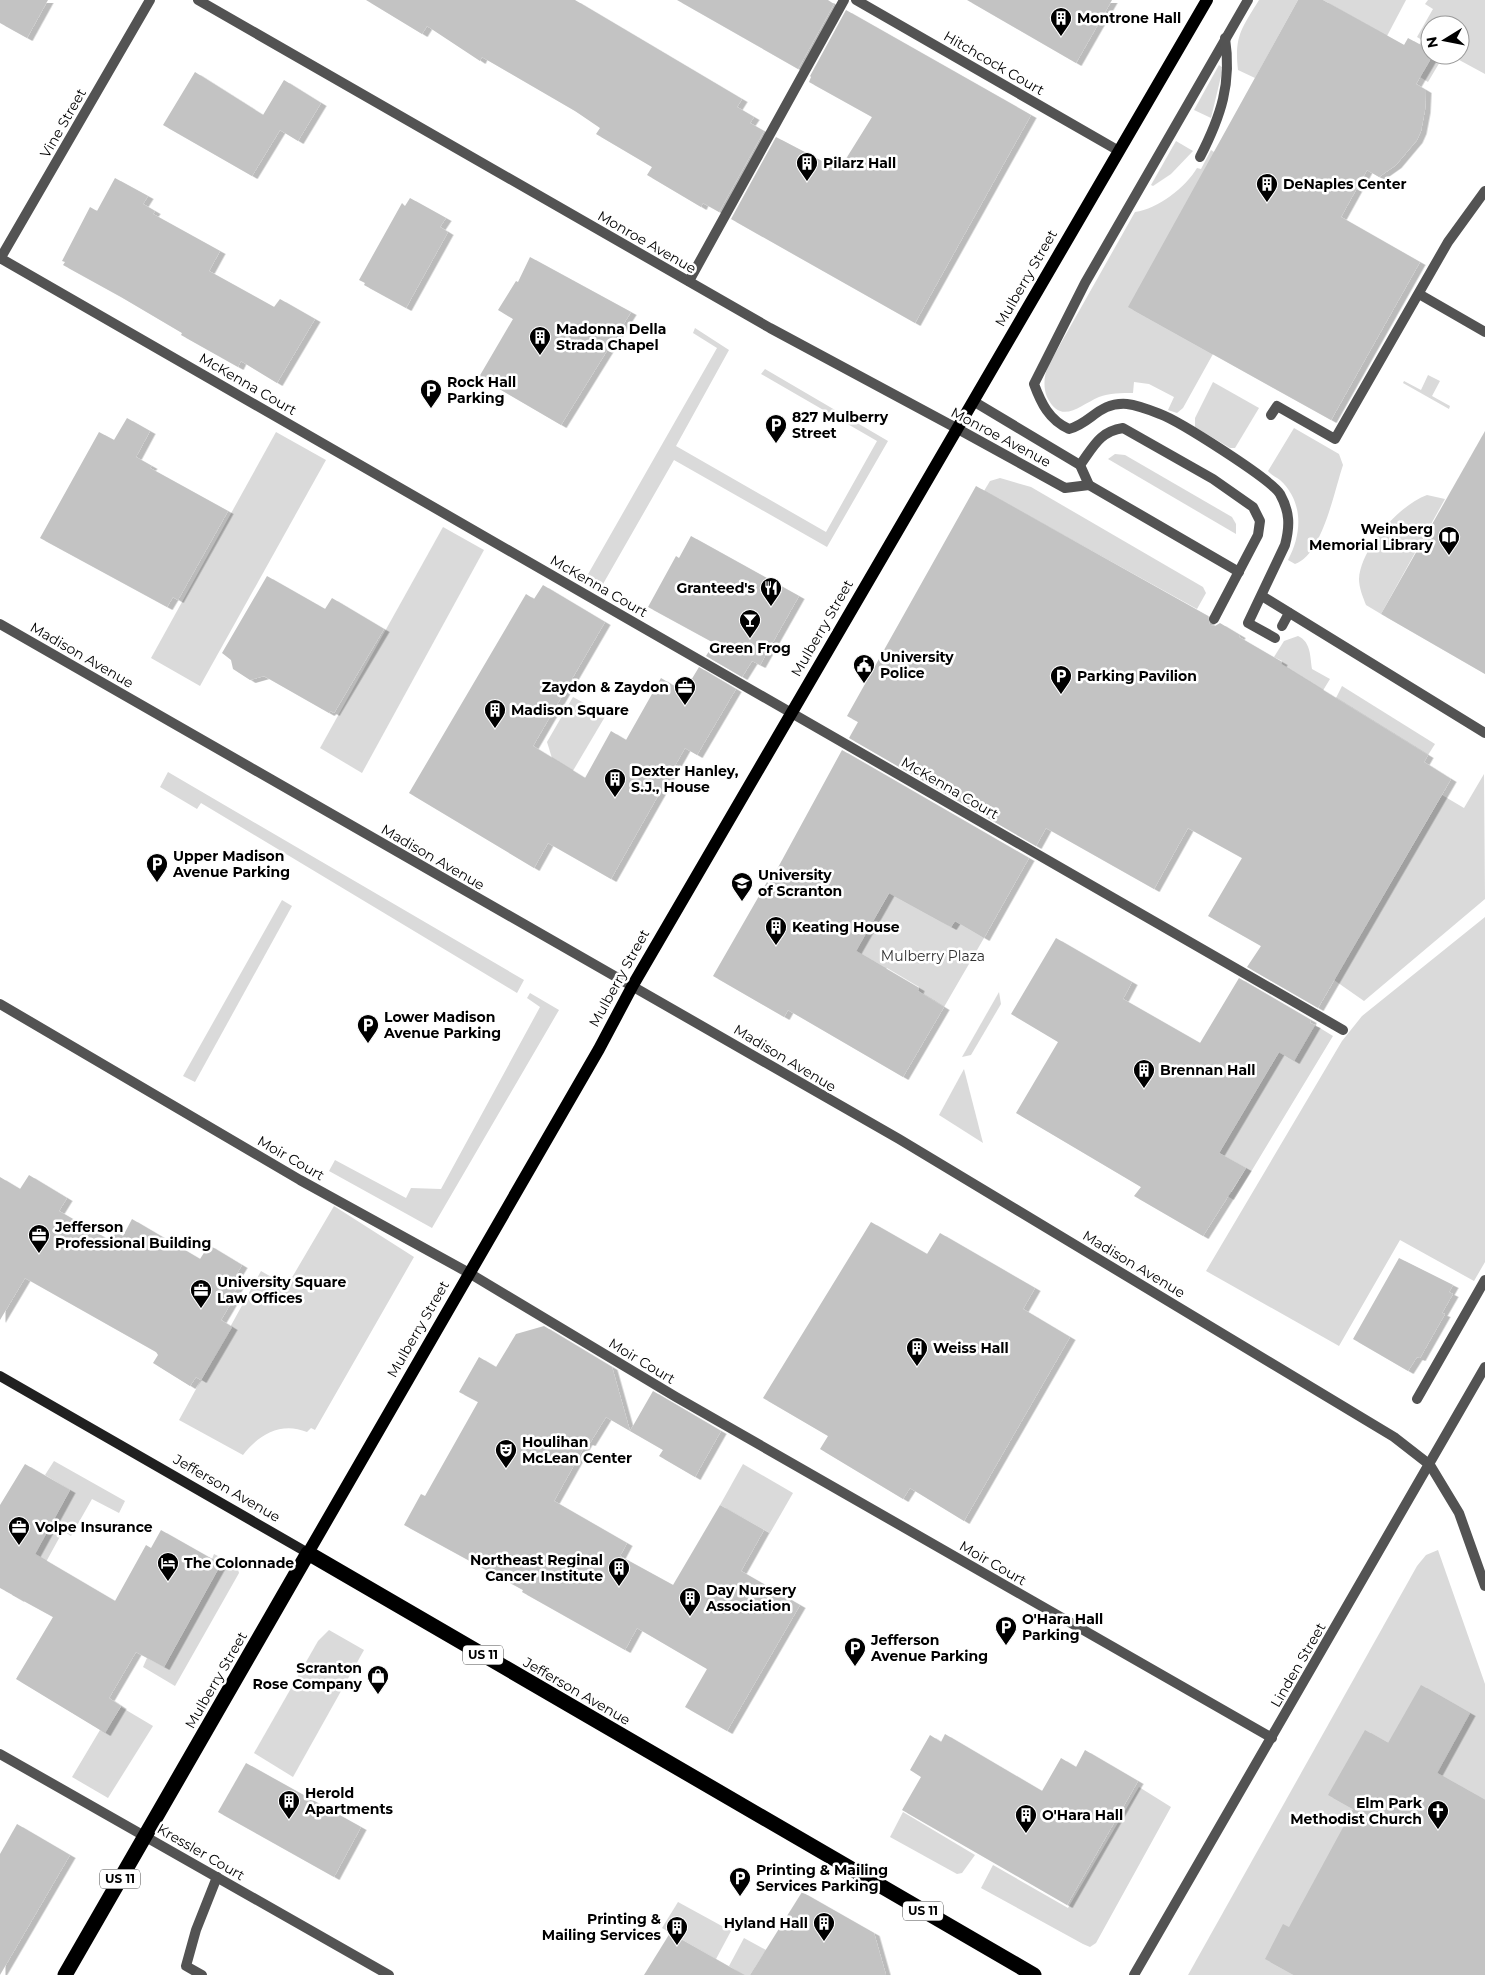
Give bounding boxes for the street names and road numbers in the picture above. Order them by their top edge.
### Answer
street label: Hitchcock Court [940,27,1048,99]
street label: Vine Street [36,85,90,161]
street label: Monroe Avenue [595,207,699,277]
street label: Mulberry Street [991,226,1061,330]
street label: McKenna Court [196,349,300,419]
street label: Monroe Avenue [948,403,1054,471]
street label: McKenna Court [547,551,651,621]
street label: Mulberry Street [787,576,857,680]
street label: Madison Avenue [27,618,137,692]
street label: McKenna Court [898,753,1002,823]
street label: Madison Avenue [378,820,488,894]
street label: Mulberry Street [585,926,653,1030]
street label: Madison Avenue [730,1020,840,1096]
street label: Moir Court [254,1132,328,1185]
street label: Madison Avenue [1079,1226,1189,1302]
street label: Mulberry Street [383,1277,453,1381]
street label: Moir Court [605,1334,679,1388]
street label: Jefferson Avenue [169,1450,284,1526]
street label: Moir Court [956,1537,1030,1590]
street label: Linden Street [1266,1619,1330,1711]
street label: Mulberry Street [181,1628,251,1732]
road number: US 11 [463,1646,503,1664]
street label: Jefferson Avenue [519,1653,634,1729]
street label: Kressler Court [154,1820,248,1884]
road number: US 11 [100,1870,140,1888]
road number: US 11 [903,1902,943,1920]

